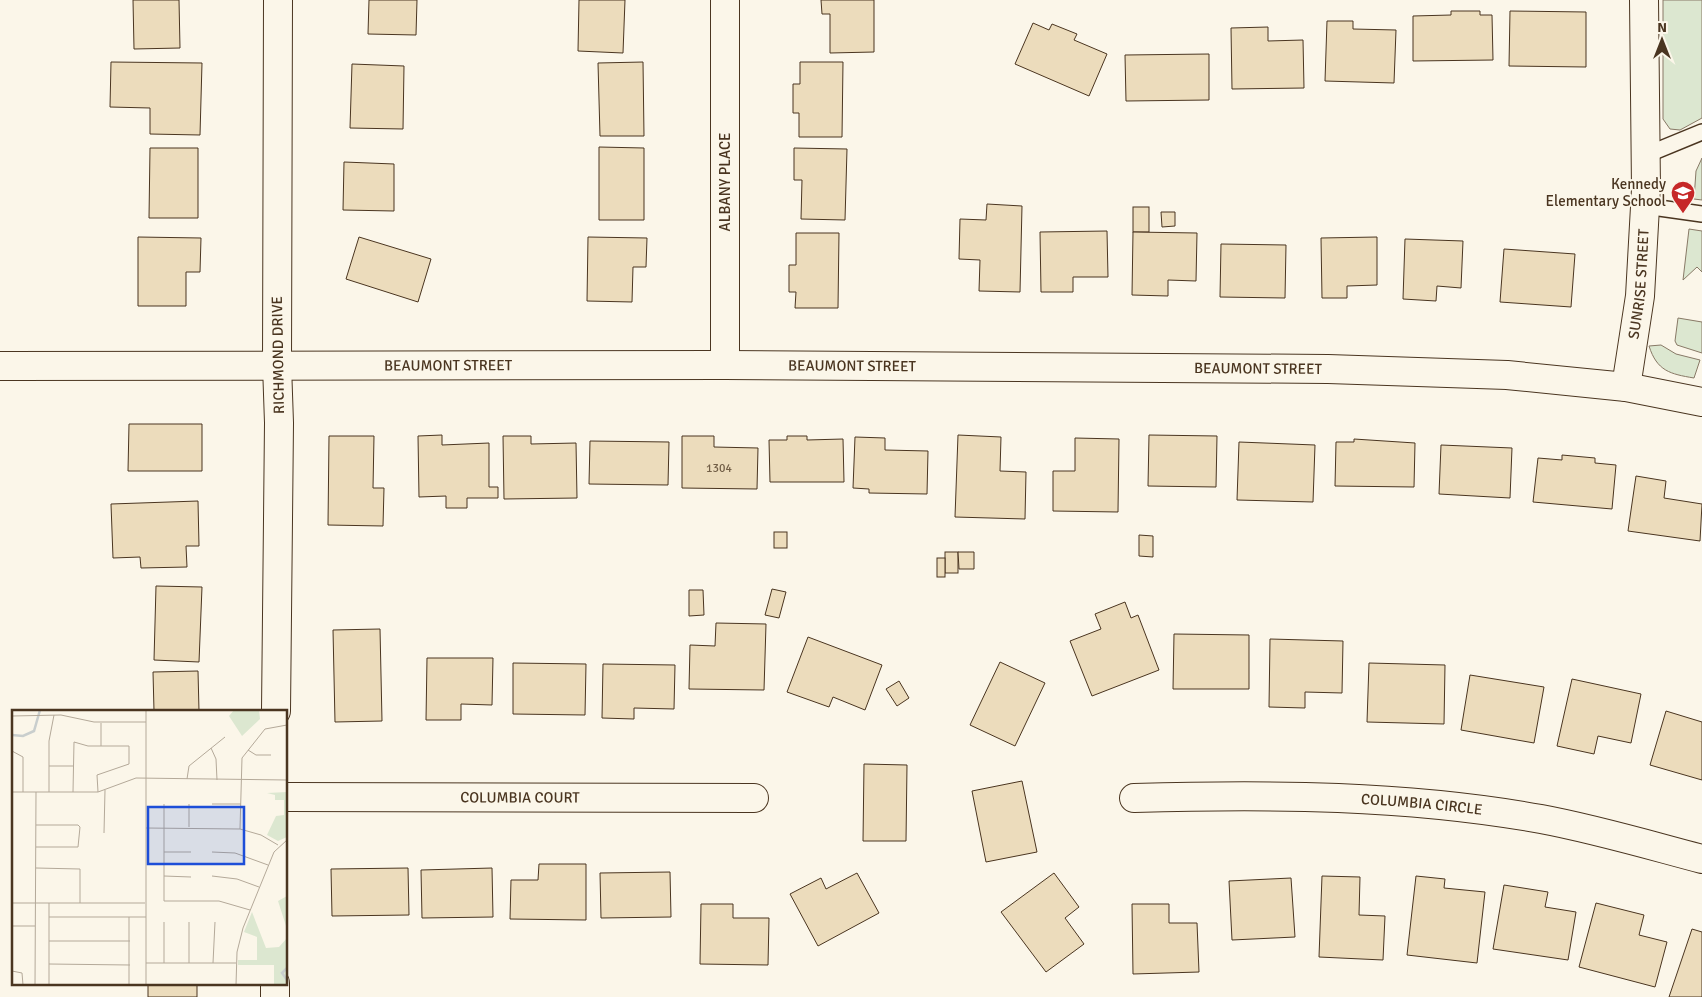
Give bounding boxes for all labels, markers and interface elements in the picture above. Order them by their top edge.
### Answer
north arrow [1637,15,1687,65]
text: N [1657,19,1667,36]
street label: ALBANY PLACE [716,133,734,231]
place label: Kennedy Elementary School [1545,175,1666,210]
school or university icon: Kennedy Elementary School [1670,180,1696,214]
street label: SUNRISE STREET [1624,228,1653,340]
street label: RICHMOND DRIVE [268,296,288,414]
street label: BEAUMONT STREET [384,356,513,374]
street label: BEAUMONT STREET [788,356,917,375]
street label: BEAUMONT STREET [1194,359,1323,378]
house number: 1304 [706,461,732,476]
inset map [12,710,288,984]
street label: COLUMBIA COURT [460,788,580,807]
street label: COLUMBIA CIRCLE [1361,790,1483,819]

